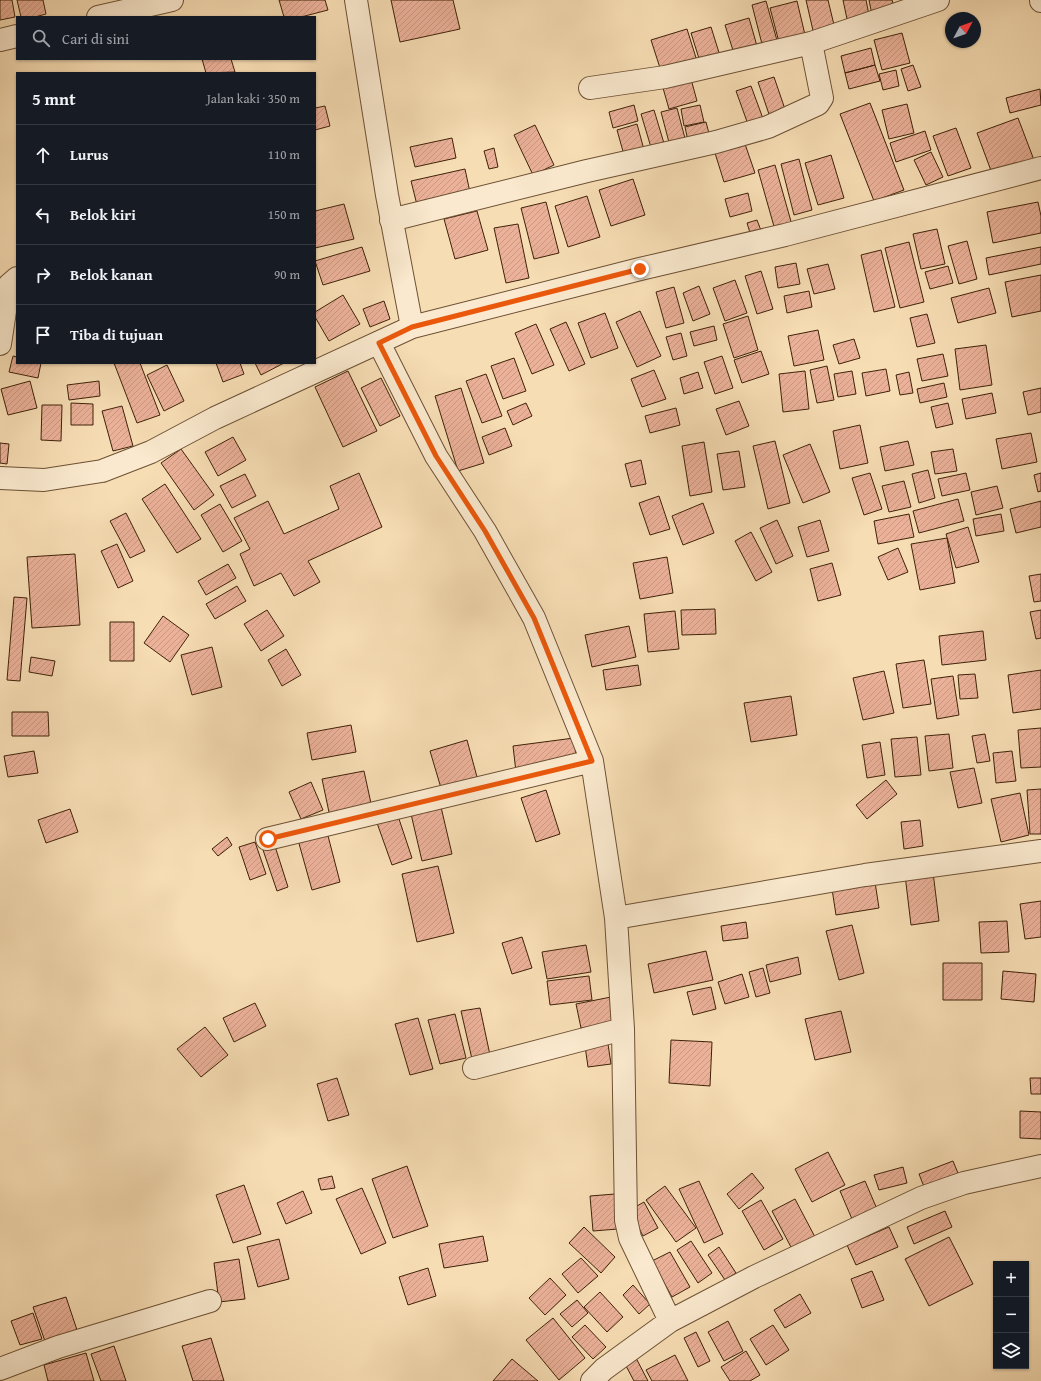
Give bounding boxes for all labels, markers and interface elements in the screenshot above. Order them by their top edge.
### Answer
north arrow [945,12,981,48]
search box [16,16,316,60]
icon: search [30,27,52,49]
text: Cari di sini [62,28,129,49]
text: 5 mnt [32,86,76,111]
text: Jalan kaki · 350 m [207,89,300,108]
icon: ahead [32,144,54,166]
text: Lurus [70,144,108,165]
text: 110 m [268,145,300,164]
icon: left [32,204,54,226]
text: Belok kiri [70,204,136,225]
text: 150 m [268,205,300,224]
route end [631,260,649,278]
icon: right [32,264,54,286]
text: Belok kanan [70,264,153,285]
text: 90 m [274,265,300,284]
icon: arrive [32,324,54,346]
text: Tiba di tujuan [70,324,163,345]
route start [259,830,277,848]
map controls [993,1261,1029,1369]
button: + [993,1261,1029,1297]
button: − [993,1297,1029,1333]
button: layers [993,1333,1029,1369]

